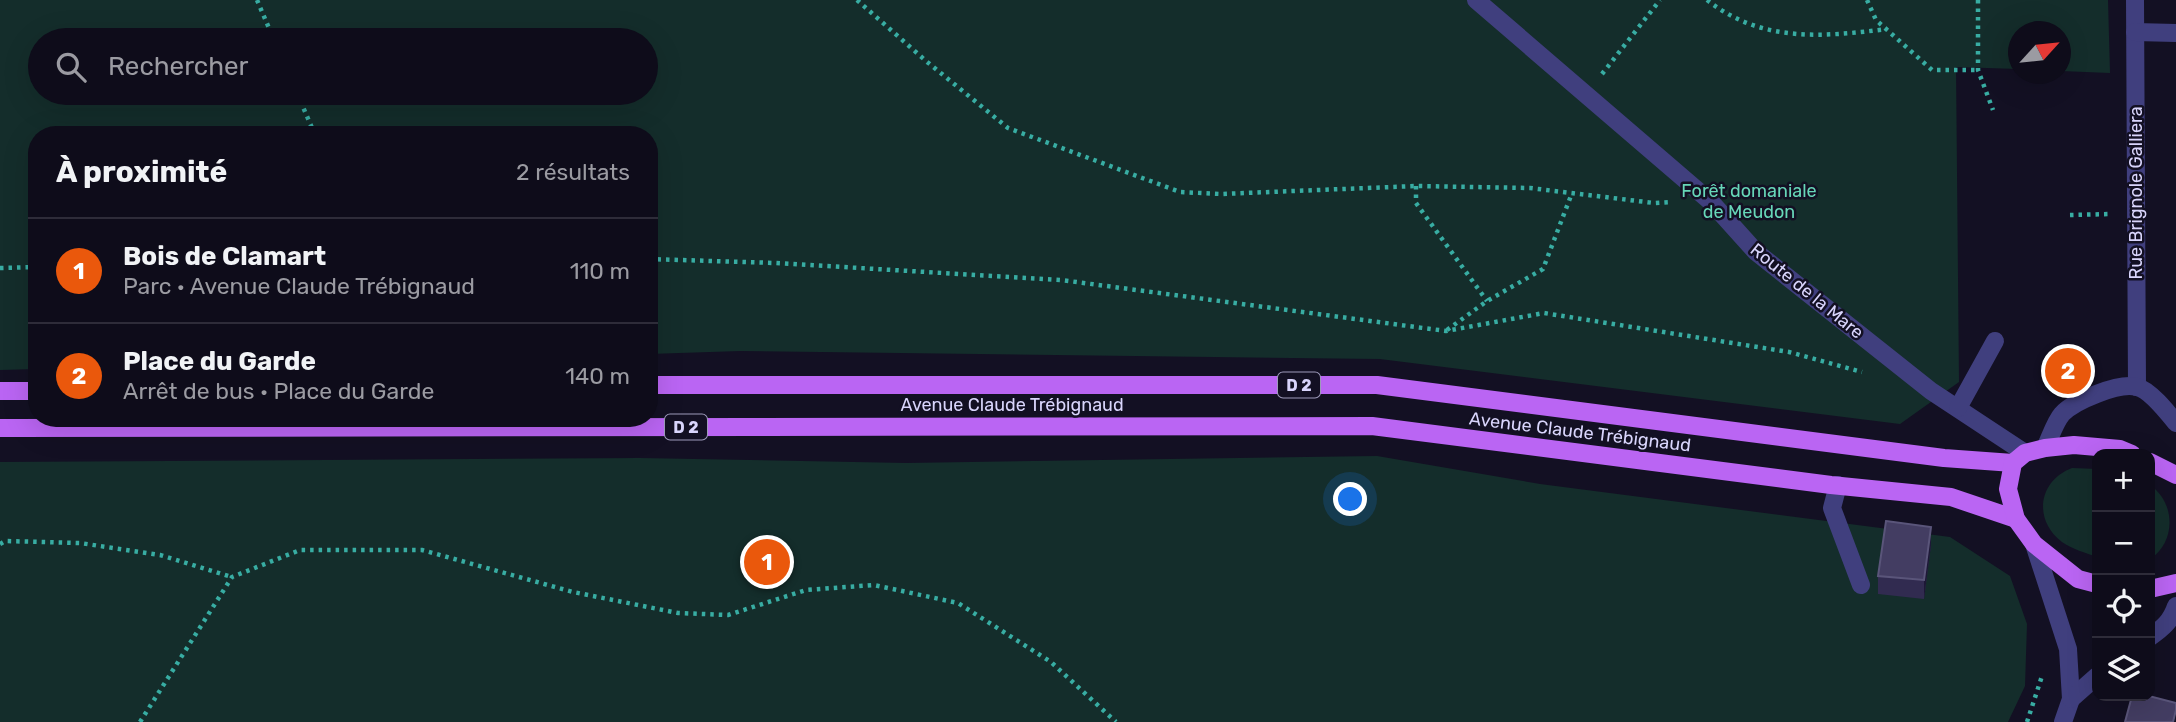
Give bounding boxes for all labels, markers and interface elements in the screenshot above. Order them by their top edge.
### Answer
north arrow [2008,21,2071,84]
search box [28,28,658,105]
icon: search [52,48,90,86]
text: Rechercher [108,51,248,82]
street label: Rue Brignole Galliera [2125,106,2147,280]
text: À proximité [56,154,227,190]
text: 2 résultats [516,158,630,186]
park label: Forêt domaniale de Meudon [1681,180,1817,223]
street label: Route de la Mare [1746,239,1868,343]
text: Bois de Clamart [123,241,326,272]
text: 1 [73,257,85,285]
text: 110 m [570,257,630,285]
text: Parc · Avenue Claude Trébignaud [123,272,475,300]
pin: 2 [2045,345,2091,397]
text: Place du Garde [123,346,316,377]
text: 2 [72,362,86,390]
text: 140 m [565,362,630,390]
road number: D 2 [1278,372,1320,398]
text: Arrêt de bus · Place du Garde [123,377,434,405]
street label: Avenue Claude Trébignaud [900,394,1124,416]
street label: Avenue Claude Trébignaud [1468,407,1692,457]
road number: D 2 [665,414,707,440]
map controls [2092,449,2155,701]
button: + [2092,449,2155,512]
your location [1333,482,1367,516]
button: − [2092,512,2155,575]
pin: 1 [744,536,790,588]
button: locate [2092,575,2155,638]
button: layers [2092,638,2155,701]

